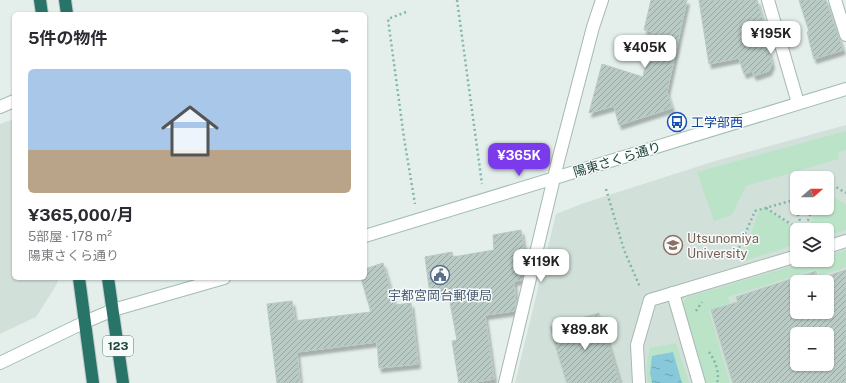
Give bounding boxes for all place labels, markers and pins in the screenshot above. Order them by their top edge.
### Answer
pin: ¥195K [743,21,799,55]
pin: ¥405K [617,35,673,69]
bus stop icon: 工学部西 [666,111,688,133]
place label: 工学部西 [691,115,743,130]
pin: ¥365K [491,143,547,177]
place label: Utsunomiya University [687,231,759,261]
school or university icon: Utsunomiya University [662,234,684,256]
pin: ¥119K [513,249,569,283]
public building icon: 宇都宮岡台郵便局 [429,264,451,286]
place label: 宇都宮岡台郵便局 [388,288,492,303]
pin: ¥89.8K [552,317,618,351]

